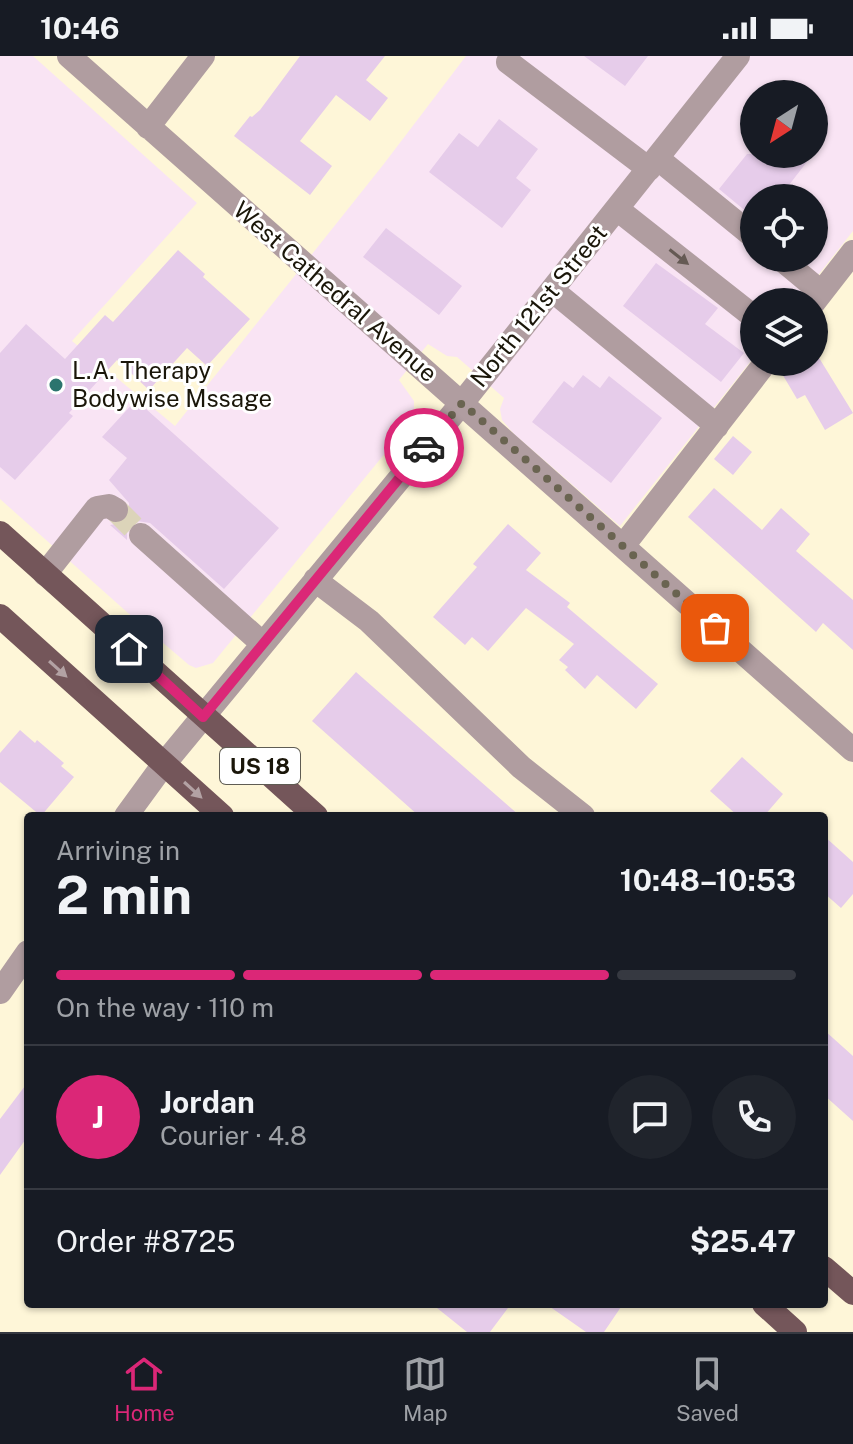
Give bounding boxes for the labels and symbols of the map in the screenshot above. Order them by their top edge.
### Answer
north arrow [740,80,828,168]
street label: West Cathedral Avenue [228,195,443,387]
street label: North 121st Street [464,219,612,392]
one-way arrow [669,249,689,265]
place label: L.A. Therapy Bodywise Mssage [72,356,272,412]
marker: L.A. Therapy Bodywise Mssage [47,376,65,394]
courier [384,408,464,488]
pin [681,594,749,662]
pin [95,615,163,683]
one-way arrow [48,659,67,677]
road number: US 18 [220,748,300,784]
one-way arrow [182,781,202,798]

